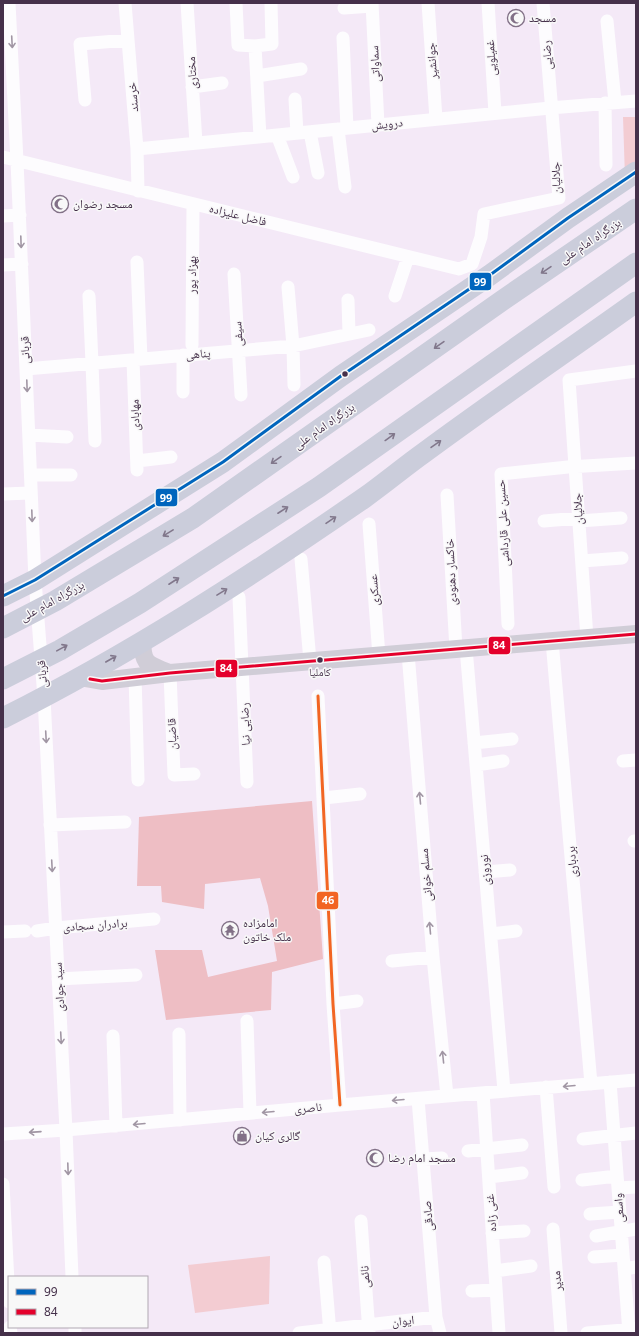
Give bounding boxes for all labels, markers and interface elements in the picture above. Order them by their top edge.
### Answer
mosque icon: مسجد [506,8,526,28]
place label: مسجد [529,9,556,26]
one-way arrow [8,35,15,48]
street label: غمیلویی [481,39,500,77]
street label: رضایی [537,39,556,70]
street label: جوانشیر [422,42,441,81]
street label: سماواتی [365,45,384,83]
street label: مختاری [182,56,201,90]
street label: خرسند [123,81,142,113]
street label: درویش [370,113,404,134]
street label: جلالیان [546,161,565,194]
mosque icon: مسجد رضوان [50,194,70,214]
place label: مسجد رضوان [73,195,133,212]
street label: فاضل علیزاده [208,199,269,230]
street label: بزرگراه امام علی [556,214,624,268]
one-way arrow [17,235,24,248]
street label: بهزاد پور [183,256,200,295]
one-way arrow [540,267,552,275]
line badge: 99 [469,272,492,291]
text: 99 [474,274,486,289]
street label: سیفی [228,321,247,347]
street label: قربانی [16,336,33,364]
one-way arrow [434,341,445,349]
street label: پناهی [185,344,212,363]
unlabelled marker [340,369,350,379]
one-way arrow [23,379,31,392]
street label: بزرگراه امام علی [290,398,358,453]
street label: مهابادی [125,399,144,431]
one-way arrow [384,432,395,441]
one-way arrow [430,440,441,448]
one-way arrow [270,456,281,464]
street label: حسین علی قارداشی [492,479,513,567]
line badge: 99 [155,488,178,507]
text: 99 [160,490,172,505]
street label: جلالیان [568,492,587,526]
one-way arrow [277,506,289,514]
one-way arrow [28,509,36,522]
one-way arrow [325,516,336,524]
one-way arrow [163,529,174,537]
street label: خاکسار دهنودی [440,538,461,606]
street label: عسکری [364,574,383,606]
street label: بزرگراه امام علی [17,576,87,625]
one-way arrow [168,577,180,585]
one-way arrow [216,588,227,596]
line badge: 84 [488,636,511,655]
text: 84 [493,637,506,652]
one-way arrow [56,644,68,651]
one-way arrow [105,655,117,663]
marker: کاملیا [315,655,325,665]
line badge: 84 [215,659,238,678]
street label: قربانی [32,660,51,688]
text: 84 [220,660,233,675]
place label: کاملیا [309,664,331,679]
street label: رضایی نیا [235,702,254,746]
street label: قاضیان [162,718,181,750]
one-way arrow [42,730,49,743]
one-way arrow [416,792,423,805]
street label: بردباری [562,846,581,878]
street label: مسلم خوانی [415,848,436,902]
street label: نوروزی [475,854,494,886]
one-way arrow [49,859,56,872]
line badge: 46 [316,891,339,910]
text: 46 [322,892,334,907]
street label: برادران سجادی [62,914,128,935]
place label: امامزاده ملک خاتون [243,914,291,945]
temple icon: امامزاده ملک خاتون [220,920,240,940]
one-way arrow [427,921,434,934]
street label: سید جوادی [49,962,68,1012]
one-way arrow [58,1031,65,1044]
one-way arrow [439,1051,447,1064]
one-way arrow [563,1082,576,1089]
one-way arrow [392,1097,405,1104]
street label: ناصری [293,1098,323,1117]
one-way arrow [262,1108,275,1115]
one-way arrow [133,1120,146,1127]
shop icon: گالری کیان [232,1126,252,1146]
place label: گالری کیان [255,1127,300,1144]
one-way arrow [29,1129,42,1136]
mosque icon: مسجد امام رضا [365,1148,385,1168]
place label: مسجد امام رضا [388,1149,456,1166]
one-way arrow [64,1162,72,1175]
street label: غنی زاده [481,1193,500,1233]
street label: واسعی [609,1193,628,1224]
street label: صادقی [418,1200,437,1232]
street label: نائمی [355,1265,374,1289]
street label: مدیر [547,1270,566,1293]
legend [8,1276,148,1328]
text: 99 [44,1283,58,1300]
text: 84 [44,1303,58,1320]
street label: ایوان [391,1311,415,1330]

